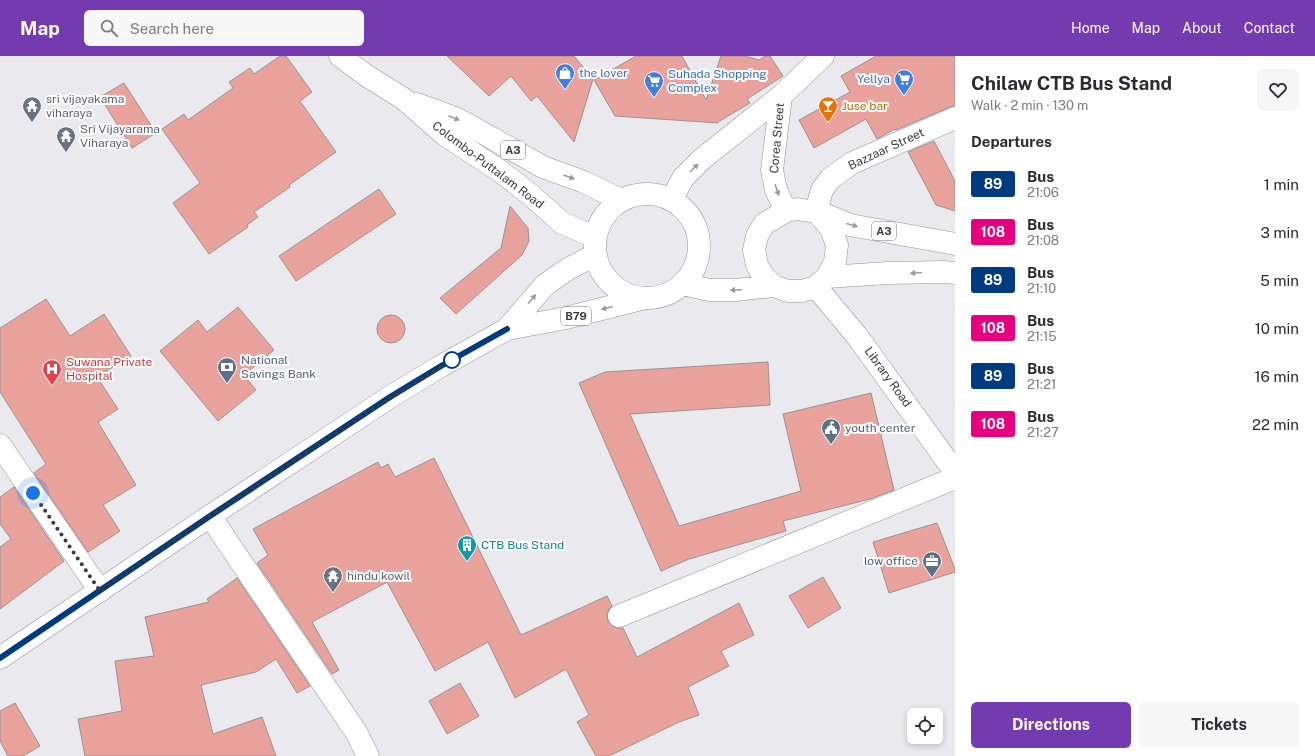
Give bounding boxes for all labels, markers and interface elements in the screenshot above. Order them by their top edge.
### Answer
search box [84,10,364,46]
text: Map [20,17,60,39]
icon: search [98,17,120,39]
text: Search here [130,20,214,37]
text: Home [1071,20,1110,36]
text: Map [1132,20,1160,36]
text: About [1182,20,1222,36]
text: Contact [1244,20,1295,36]
shop icon: the lover [554,62,576,90]
place label: the lover [579,66,628,80]
place label: Suhada Shopping Complex [668,67,767,95]
supermarket icon: Yellya [893,68,915,96]
button: heart [1257,69,1299,111]
supermarket icon: Suhada Shopping Complex [643,70,665,98]
place label: Yellya [857,72,890,86]
text: Chilaw CTB Bus Stand [971,72,1172,94]
place label: sri vijayakama viharaya [46,92,124,120]
temple icon: sri vijayakama viharaya [21,95,43,123]
bar icon: Juse bar [817,95,839,123]
text: Walk · 2 min · 130 m [971,98,1088,113]
place label: Juse bar [842,99,888,113]
street label: Corea Street [767,102,787,174]
one-way arrow [449,115,461,121]
street label: Colombo-Puttalam Road [429,118,547,212]
place label: Sri Vijayarama Viharaya [80,122,160,150]
temple icon: Sri Vijayarama Viharaya [55,125,77,153]
street label: Bazzaar Street [846,125,927,173]
text: Departures [971,133,1052,150]
road number: A3 [501,141,525,159]
one-way arrow [689,163,699,173]
text: Bus [1027,168,1054,185]
one-way arrow [564,174,576,180]
text: 89 [984,176,1002,192]
text: 1 min [1264,176,1299,193]
one-way arrow [774,184,780,196]
text: 21:06 [1027,185,1059,200]
text: Bus [1027,216,1054,233]
one-way arrow [847,222,859,228]
road number: A3 [872,222,896,240]
text: 108 [981,224,1005,240]
text: 3 min [1260,224,1299,241]
text: 21:08 [1027,233,1059,248]
text: Bus [1027,264,1054,281]
one-way arrow [910,269,922,276]
text: 89 [984,272,1002,288]
text: 5 min [1260,272,1299,289]
text: 21:10 [1027,281,1056,296]
one-way arrow [730,286,742,293]
one-way arrow [528,294,537,305]
one-way arrow [601,305,613,311]
road number: B79 [561,307,591,325]
text: Bus [1027,312,1054,329]
text: 108 [981,320,1005,336]
text: 10 min [1255,320,1299,337]
text: 21:15 [1027,329,1057,344]
street label: Library Road [862,344,914,410]
unlabelled marker [443,351,461,369]
place label: National Savings Bank [241,353,316,381]
place label: Suwana Private Hospital [66,355,152,383]
bank icon: National Savings Bank [216,356,238,384]
hospital icon: Suwana Private Hospital [41,358,63,386]
text: Bus [1027,360,1054,377]
text: 89 [984,368,1002,384]
text: 16 min [1254,368,1299,385]
text: 21:21 [1027,377,1056,392]
text: Bus [1027,408,1054,425]
text: 108 [981,416,1005,432]
text: 22 min [1252,416,1299,433]
public building icon: youth center [820,417,842,445]
place label: youth center [845,421,916,435]
text: 21:27 [1027,425,1059,440]
your location [23,483,43,503]
building icon: CTB Bus Stand [456,534,478,562]
place label: CTB Bus Stand [481,538,564,552]
office icon: low office [921,550,943,578]
place label: low office [864,554,918,568]
temple icon: hindu kowil [322,565,344,593]
place label: hindu kowil [347,569,411,583]
button: Directions [971,702,1131,748]
button: Tickets [1139,702,1299,748]
map controls [907,708,943,744]
button: locate [907,708,943,744]

